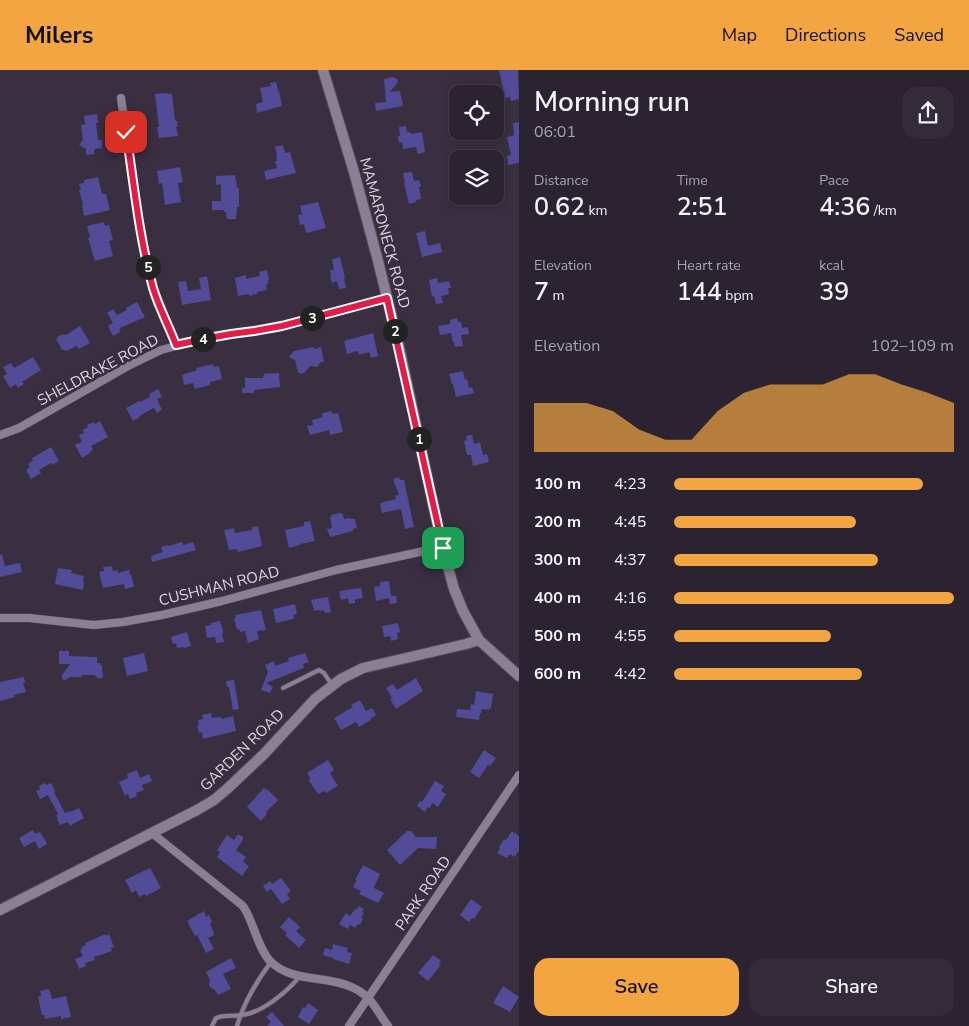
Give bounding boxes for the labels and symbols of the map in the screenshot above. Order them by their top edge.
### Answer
pin [105,111,147,153]
street label: MAMARONECK ROAD [355,155,415,311]
pin: 5 [136,254,160,280]
pin: 3 [300,306,324,330]
pin: 2 [382,318,408,344]
pin: 4 [190,326,216,352]
street label: SHELDRAKE ROAD [34,330,162,410]
pin: 1 [406,426,432,452]
pin [422,527,464,569]
street label: CUSHMAN ROAD [157,561,281,611]
street label: GARDEN ROAD [195,705,289,795]
street label: PARK ROAD [391,852,455,934]

